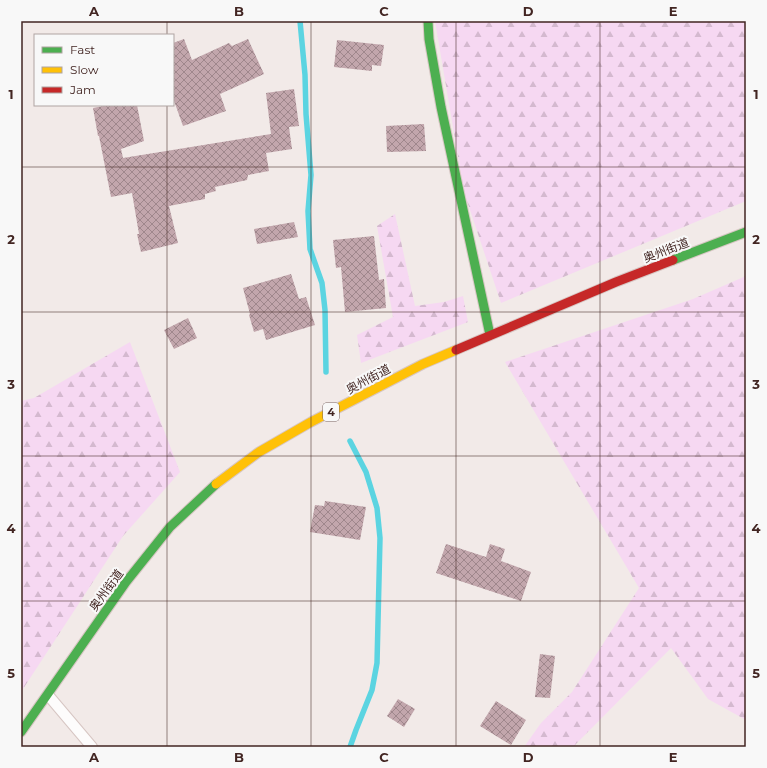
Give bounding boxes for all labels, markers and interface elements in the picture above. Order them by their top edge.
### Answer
text: A [88,3,100,19]
text: B [234,3,244,19]
text: C [379,3,389,19]
text: D [523,3,534,19]
text: E [669,3,678,19]
legend [34,34,174,106]
text: Fast [70,42,95,57]
text: Slow [70,62,99,77]
text: Jam [69,82,96,97]
text: 1 [8,86,14,102]
text: 1 [753,86,759,102]
text: 2 [7,231,15,247]
text: 2 [752,231,760,247]
street label: 奥州街道 [641,234,691,266]
street label: 奥州街道 [343,361,393,397]
text: 3 [6,376,15,392]
text: 3 [751,376,760,392]
road number: 4 [323,403,339,421]
text: 4 [7,520,16,536]
text: 4 [752,520,761,536]
street label: 奥州街道 [86,566,126,614]
text: 5 [7,665,15,681]
text: 5 [752,665,760,681]
text: A [88,749,100,765]
text: B [234,749,244,765]
text: C [379,749,389,765]
text: D [523,749,534,765]
text: E [669,749,678,765]

